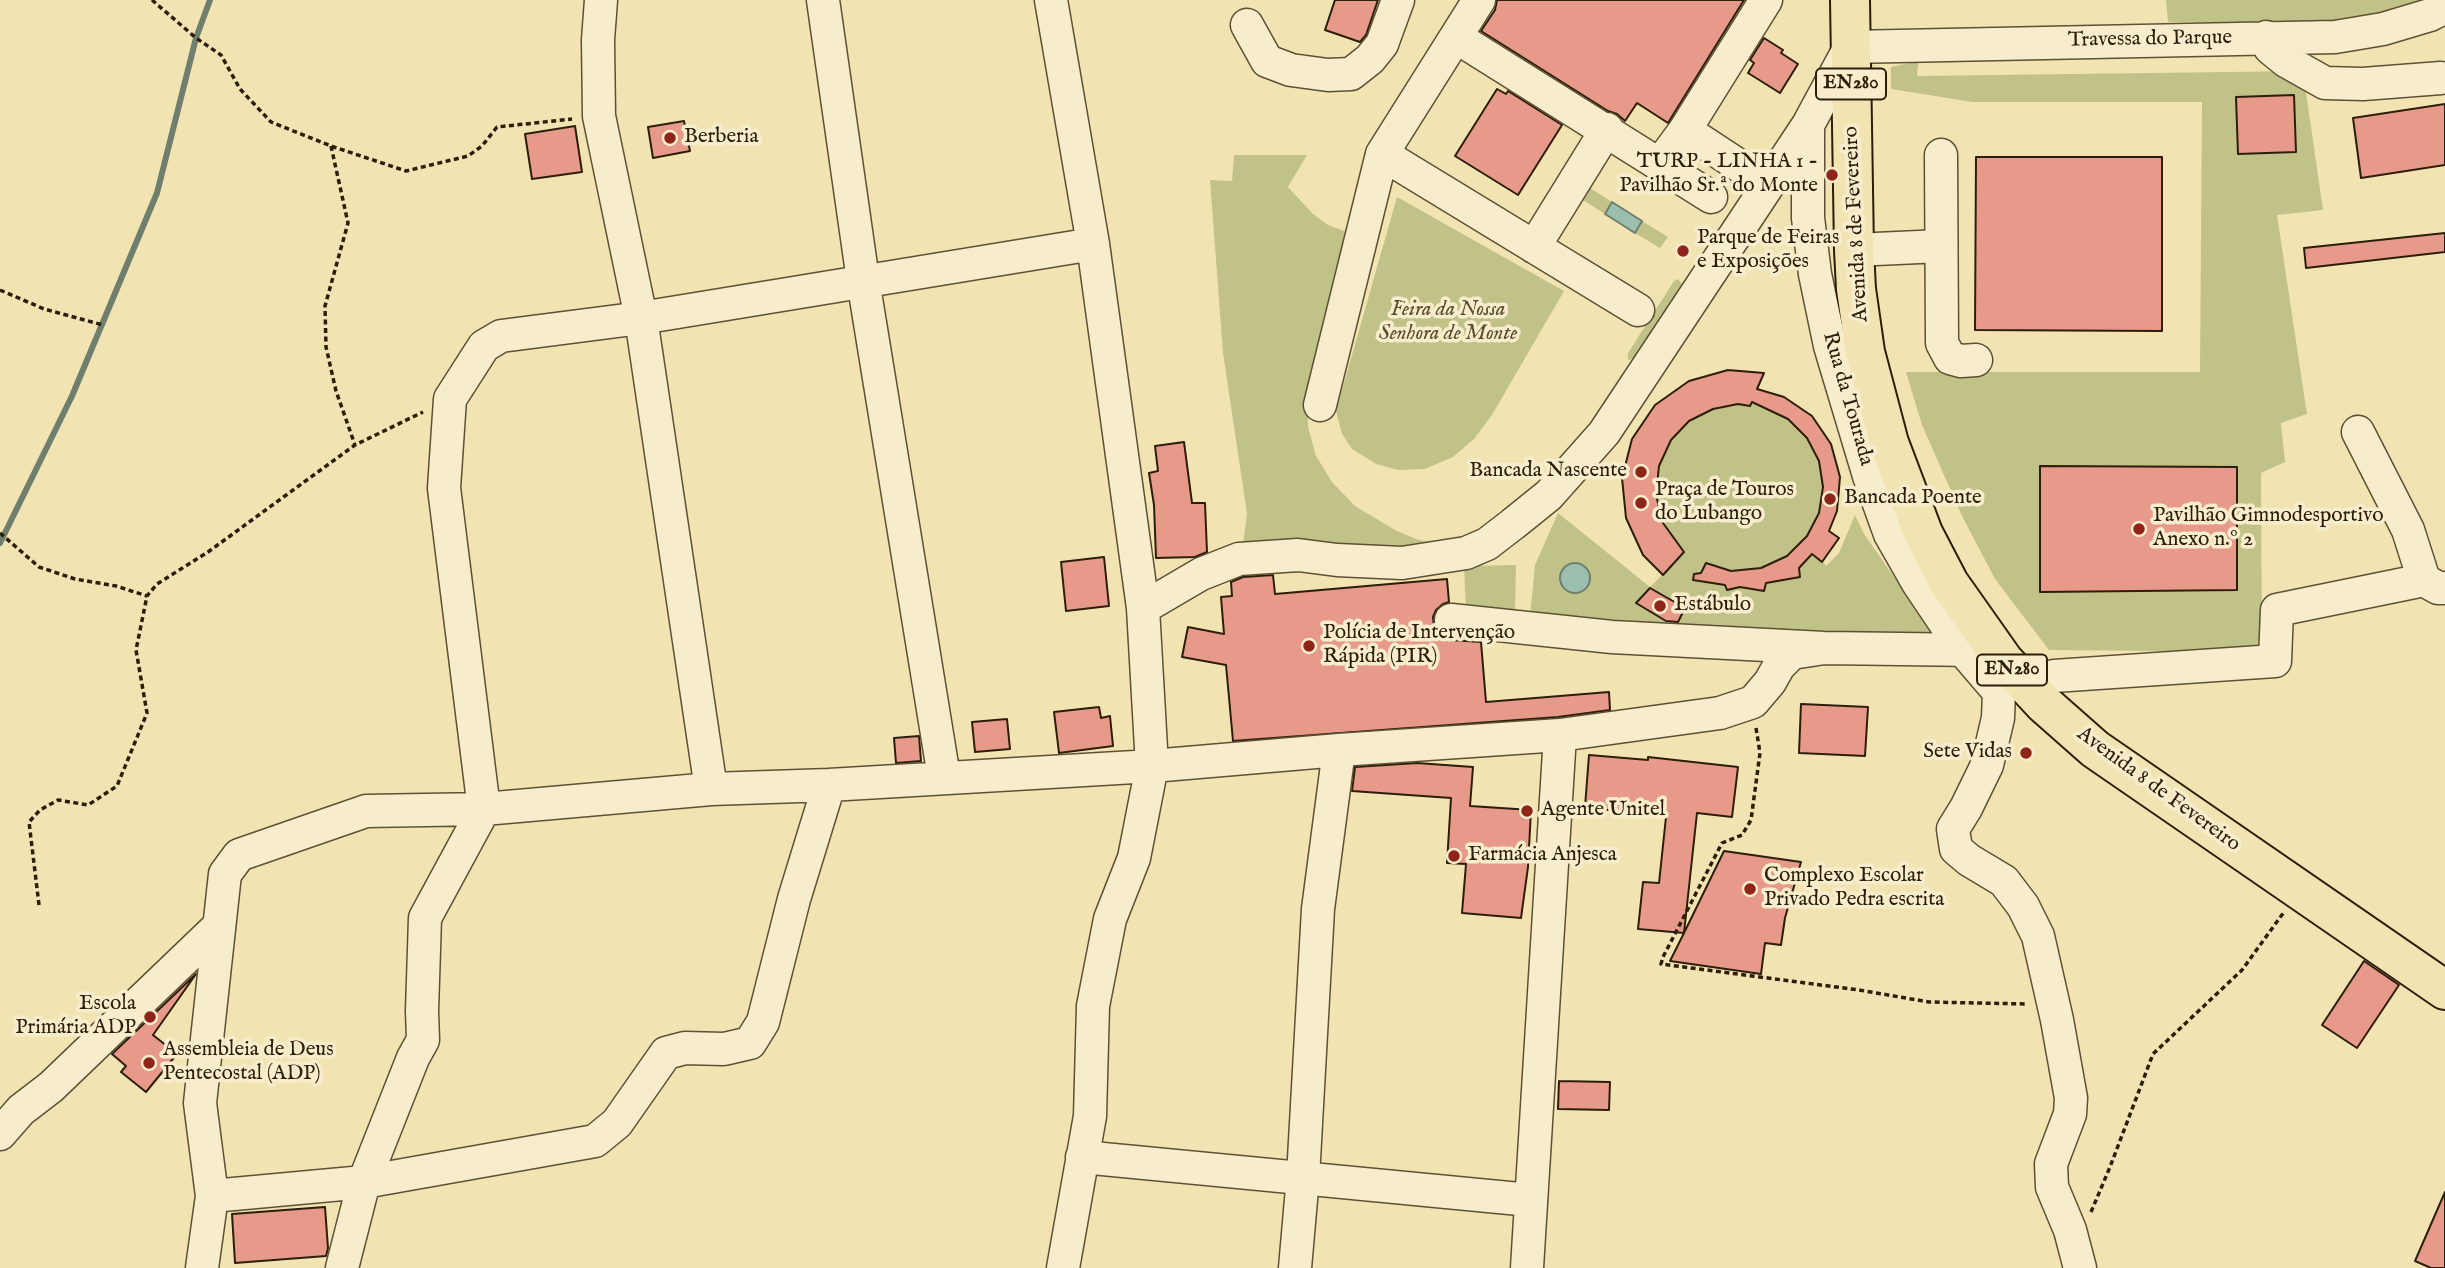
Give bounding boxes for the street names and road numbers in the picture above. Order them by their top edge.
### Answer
street label: Travessa do Parque [2068,26,2232,54]
road number: EN280 [1816,68,1886,100]
street label: Avenida 8 de Fevereiro [1839,125,1875,323]
street label: Rua da Tourada [1816,329,1878,469]
road number: EN280 [1977,654,2047,685]
street label: Avenida 8 de Fevereiro [2071,722,2245,858]

